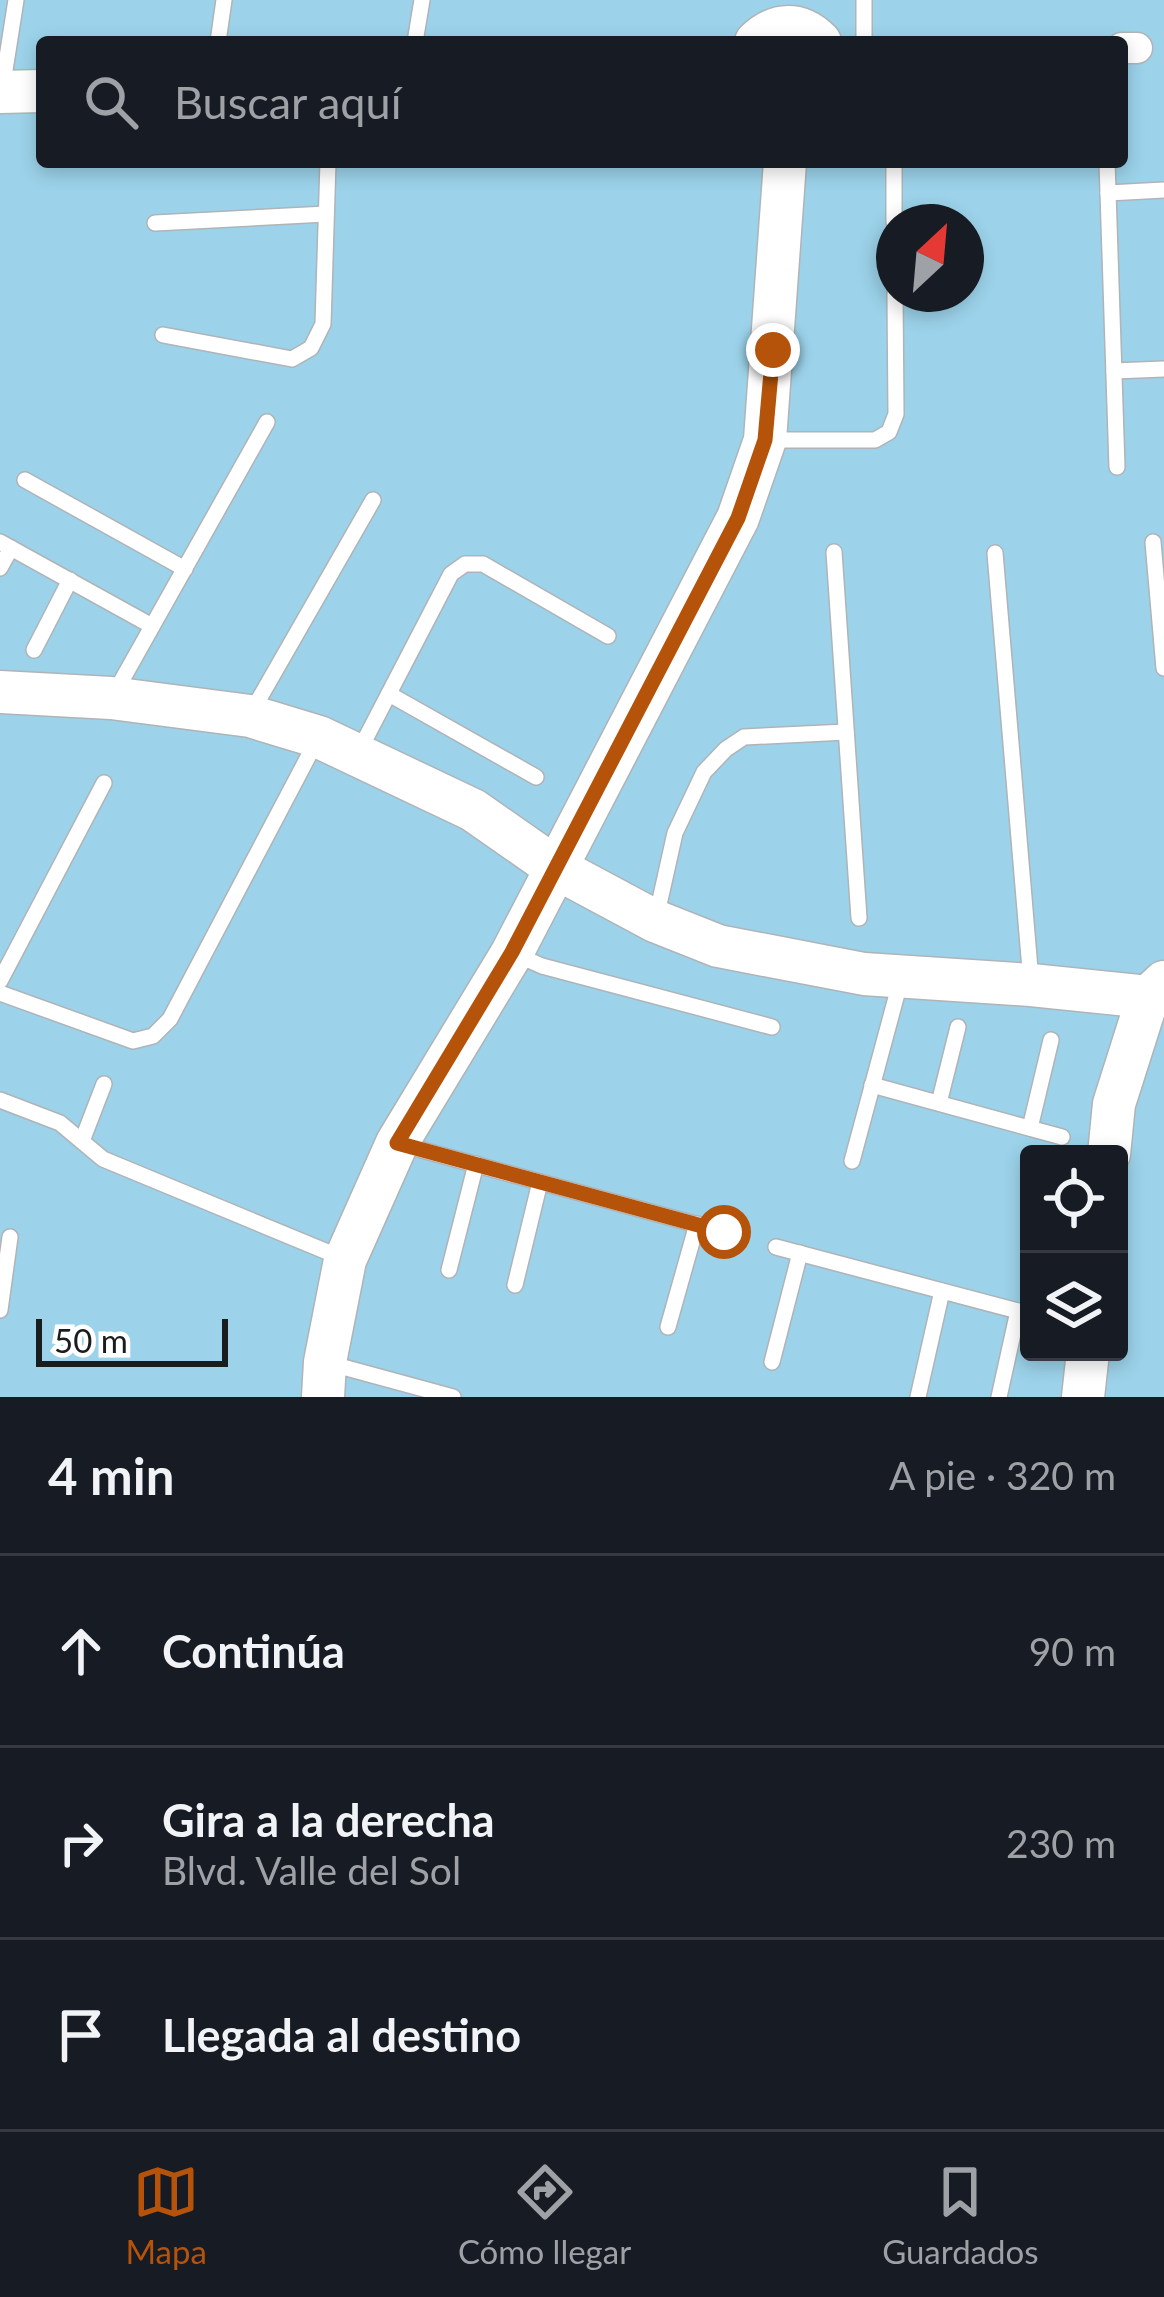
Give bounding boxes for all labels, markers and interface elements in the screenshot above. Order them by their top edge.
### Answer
search box [36,36,1128,168]
icon: search [78,69,144,135]
text: Buscar aquí [174,75,401,129]
north arrow [876,204,984,312]
route end [746,323,800,377]
map controls [1020,1145,1128,1361]
button: locate [1020,1145,1128,1253]
route start [697,1205,751,1259]
button: layers [1020,1253,1128,1361]
scale bar [36,1313,228,1366]
text: 50 m [54,1320,128,1360]
text: 4 min [48,1445,174,1506]
text: A pie · 320 m [889,1452,1116,1498]
icon: ahead [48,1618,114,1684]
text: Continúa [162,1624,345,1678]
text: 90 m [1029,1628,1116,1674]
text: Gira a la derecha [162,1793,495,1847]
icon: right [48,1810,114,1876]
text: 230 m [1006,1820,1116,1866]
text: Blvd. Valle del Sol [162,1847,461,1893]
icon: arrive [48,2002,114,2068]
text: Llegada al destino [162,2008,521,2062]
tab: Mapa [125,2159,207,2271]
tab: Cómo llegar [458,2159,631,2271]
tab: Guardados [882,2159,1039,2271]

